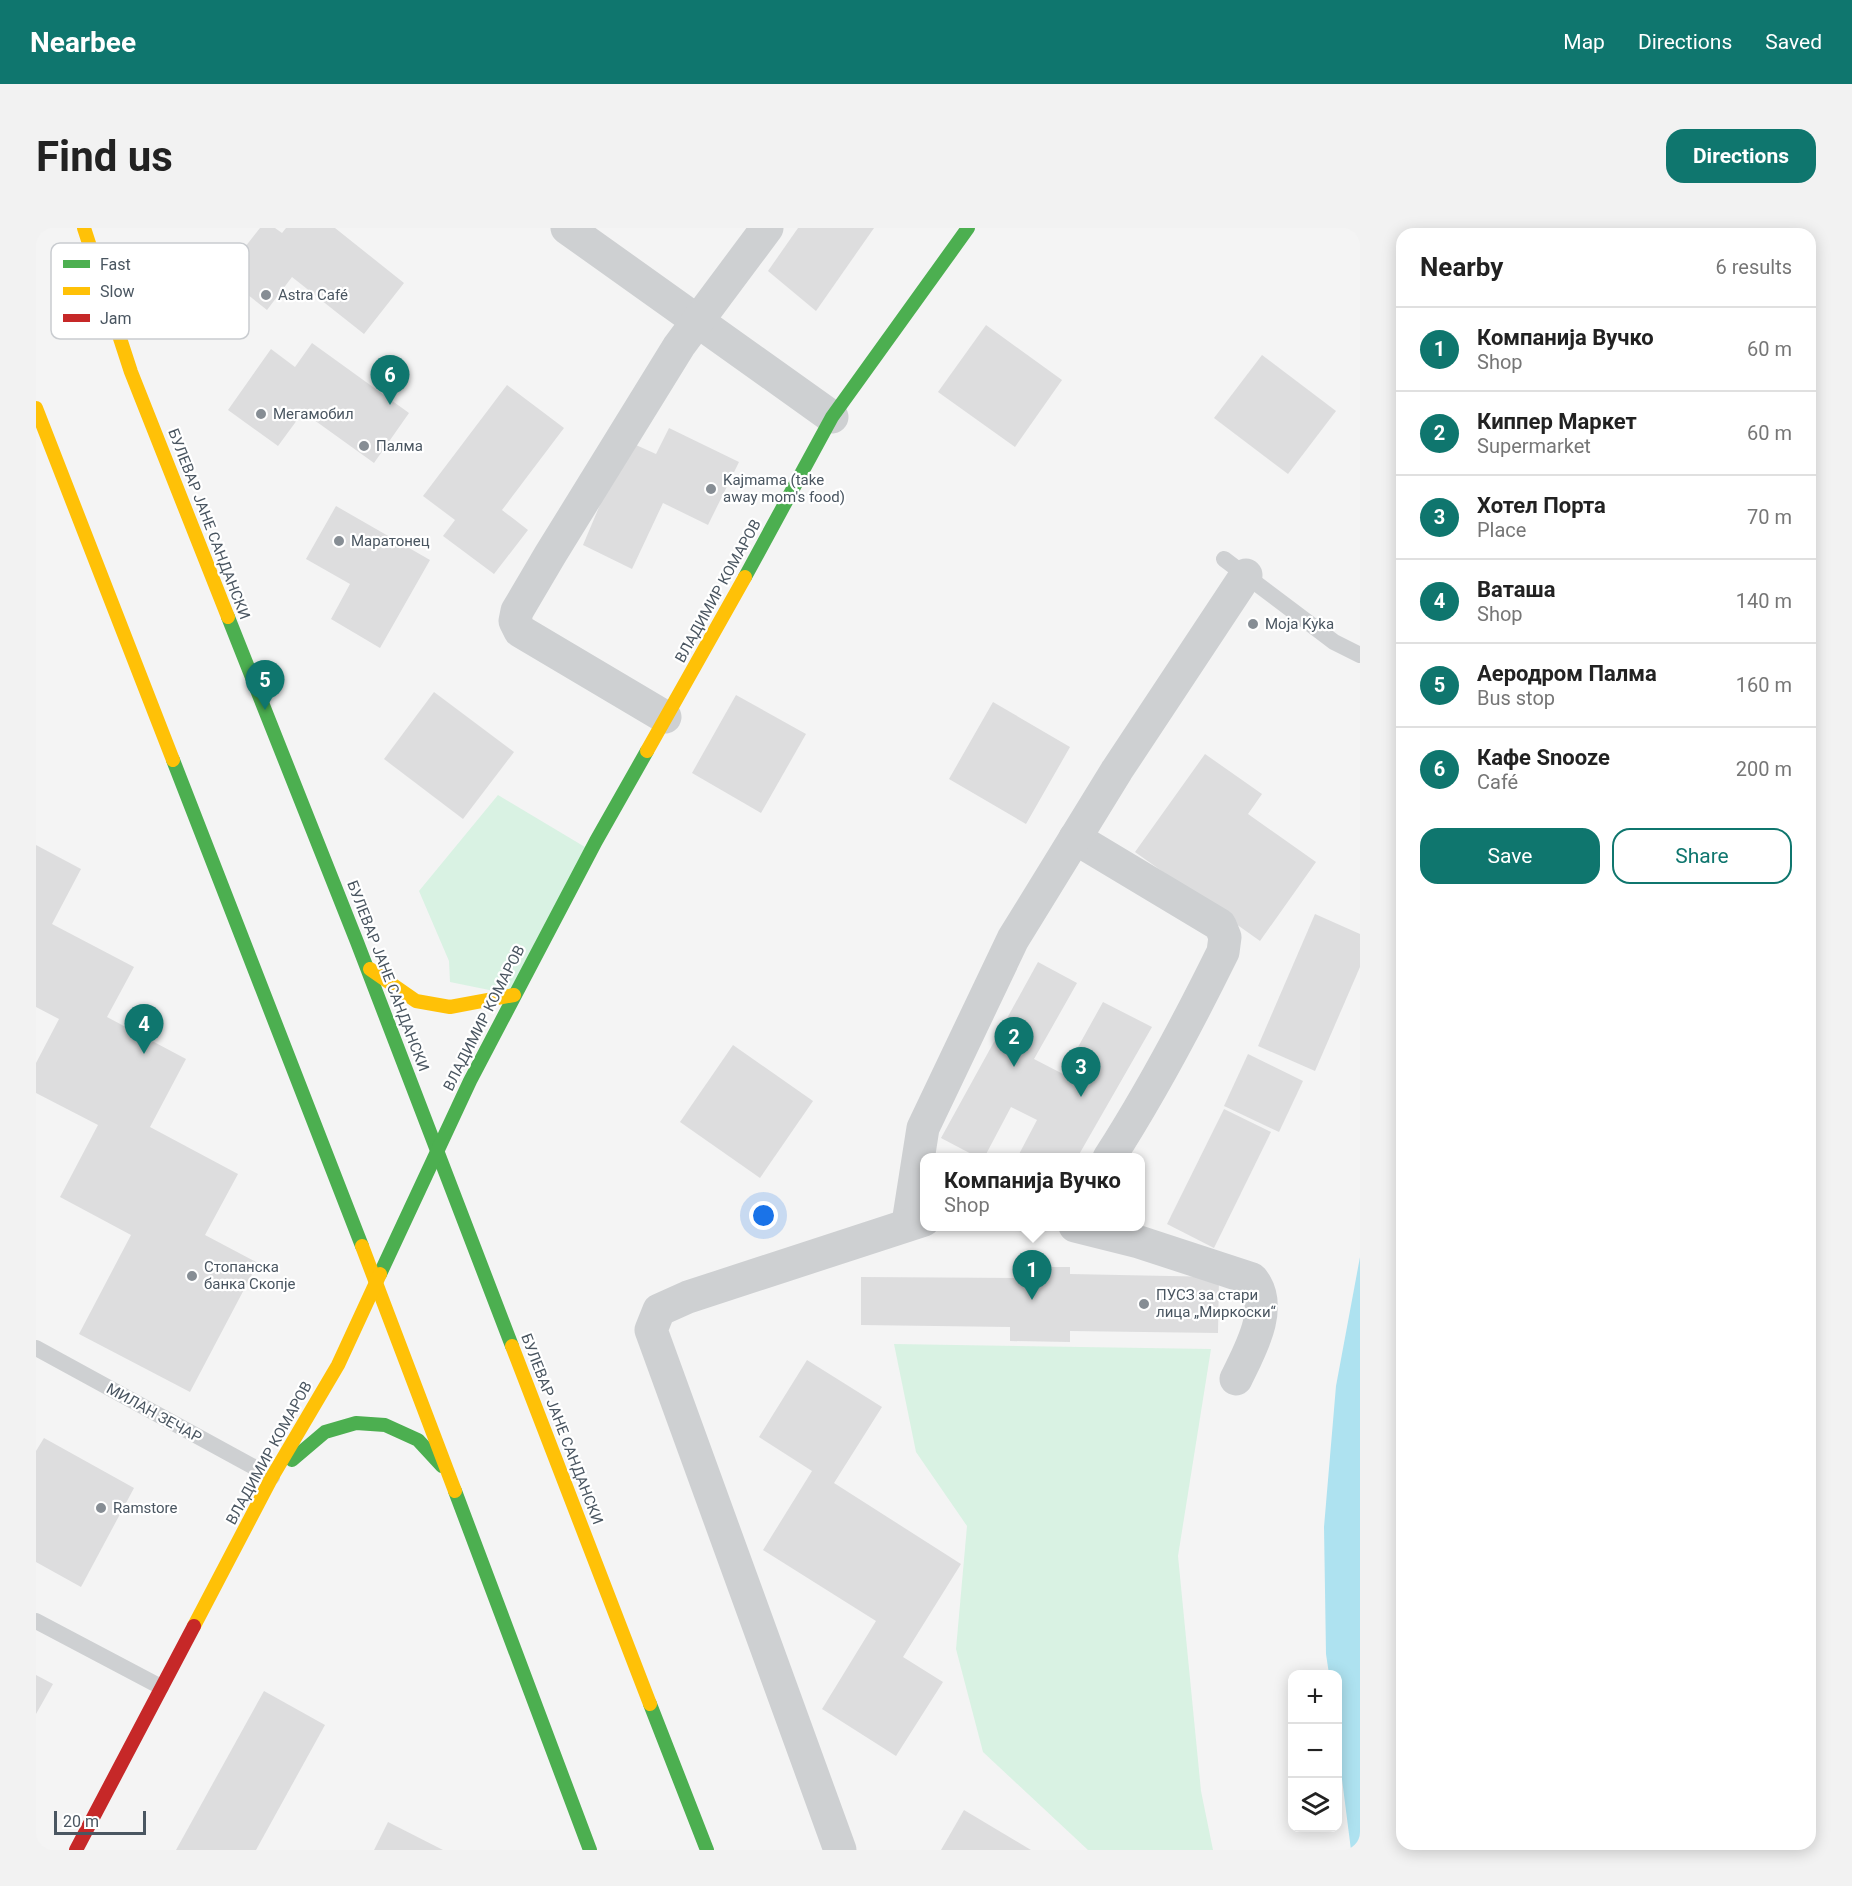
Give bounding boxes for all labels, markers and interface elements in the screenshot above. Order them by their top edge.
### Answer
text: Nearbee [30,26,136,59]
text: Map [1563,30,1605,54]
text: Directions [1638,30,1732,54]
text: Saved [1765,30,1822,54]
button: Directions [1666,129,1816,183]
text: Find us [36,132,173,181]
legend [51,243,249,339]
text: Nearby [1420,252,1503,282]
text: Fast [100,255,131,274]
text: 6 results [1716,255,1792,279]
text: Slow [100,282,135,301]
place label: Astra Café [278,286,348,304]
marker: Astra Café [259,288,273,302]
text: Jam [100,309,132,328]
text: Компанија Вучко [1477,325,1654,350]
text: 1 [1434,337,1445,361]
text: 60 m [1747,337,1792,361]
text: Shop [1477,350,1523,374]
pin: 6 [370,356,410,405]
place label: Мегамобил [273,405,354,423]
marker: Мегамобил [254,407,268,421]
text: Киппер Маркет [1477,409,1637,434]
text: 2 [1434,421,1445,445]
text: 60 m [1747,421,1792,445]
street label: БУЛЕВАР ЈАНЕ САНДАНСКИ [164,426,254,622]
text: Supermarket [1477,434,1591,458]
place label: Палма [376,437,423,455]
marker: Палма [357,439,371,453]
place label: Kajmama (take away mom's food) [723,471,845,506]
marker: Kajmama (take away mom's food) [704,482,718,496]
text: Хотел Порта [1477,493,1606,518]
text: 3 [1434,505,1445,529]
text: 70 m [1747,505,1792,529]
street label: ВЛАДИМИР КОМАРОВ [671,516,765,666]
text: Place [1477,518,1526,542]
place label: Маратонец [351,532,430,550]
marker: Маратонец [332,534,346,548]
text: Ваташа [1477,577,1555,602]
text: 4 [1434,589,1445,613]
text: 140 m [1736,589,1792,613]
text: Shop [1477,602,1523,626]
place label: Moja Kyka [1265,615,1334,633]
marker: Moja Kyka [1246,617,1260,631]
pin: 5 [246,660,284,710]
text: Аеродром Палма [1477,661,1657,686]
text: 5 [1434,673,1445,697]
text: 160 m [1736,673,1792,697]
text: Bus stop [1477,686,1555,710]
text: Кафе Snooze [1477,745,1610,770]
text: 6 [1434,757,1445,781]
text: 200 m [1736,757,1792,781]
text: Café [1477,770,1518,794]
button: Save [1420,828,1600,884]
button: Share [1612,828,1792,884]
street label: БУЛЕВАР ЈАНЕ САНДАНСКИ [343,878,433,1074]
street label: ВЛАДИМИР КОМАРОВ [439,942,529,1094]
pin: 4 [124,1004,164,1054]
pin: 2 [994,1018,1034,1067]
pin: 3 [1062,1048,1100,1097]
popup [920,1153,1145,1231]
text: Компанија Вучко [944,1168,1121,1193]
text: Shop [944,1193,990,1217]
your location [749,1201,778,1230]
pin: 1 [1012,1250,1052,1300]
place label: Стопанска банка Скопје [204,1258,296,1293]
marker: Стопанска банка Скопје [185,1269,199,1283]
place label: ПУСЗ за стари лица „Миркоски“ [1156,1286,1277,1321]
marker: ПУСЗ за стари лица „Миркоски“ [1137,1297,1151,1311]
street label: БУЛЕВАР ЈАНЕ САНДАНСКИ [517,1331,607,1527]
street label: ВЛАДИМИР КОМАРОВ [222,1378,316,1528]
street label: МИЛАН ЗЕЧАР [103,1379,205,1447]
place label: Ramstore [113,1499,178,1517]
marker: Ramstore [94,1501,108,1515]
map controls [1288,1670,1342,1832]
button: + [1288,1670,1342,1724]
button: − [1288,1724,1342,1778]
button: layers [1288,1778,1342,1832]
scale bar [54,1808,146,1836]
text: 20 m [63,1812,99,1831]

